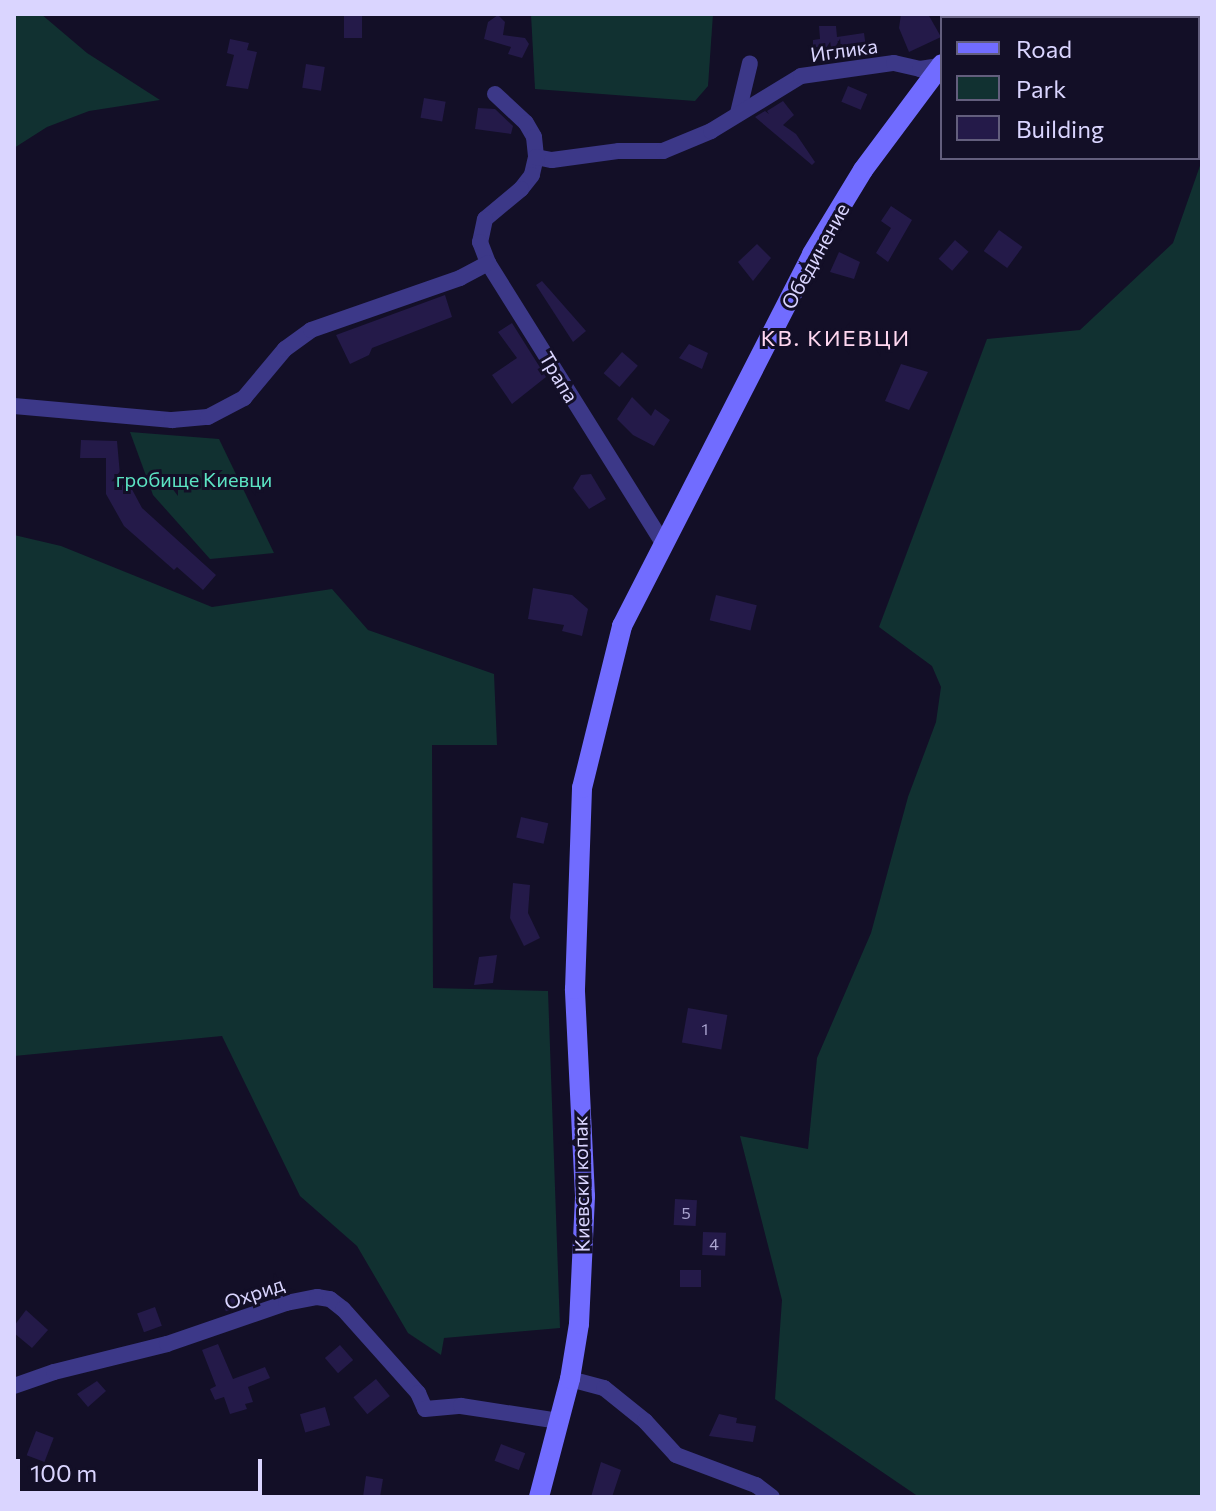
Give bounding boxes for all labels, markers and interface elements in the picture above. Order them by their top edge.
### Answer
legend [940,16,1200,160]
street label: Иглика [809,33,879,67]
text: Road [1016,34,1072,63]
text: Park [1016,74,1066,103]
text: Building [1016,114,1104,143]
street label: Обединение [776,199,854,313]
district label: КВ. КИЕВЦИ [761,325,911,351]
street label: Трапа [535,347,583,407]
park label: гробище Киевци [116,467,272,491]
house number: 1 [702,1019,708,1039]
street label: Киевски копак [568,1116,594,1252]
house number: 5 [681,1203,691,1223]
house number: 4 [709,1234,719,1254]
street label: Охрид [221,1272,287,1314]
scale bar [20,1443,266,1493]
text: 100 m [30,1458,97,1487]

